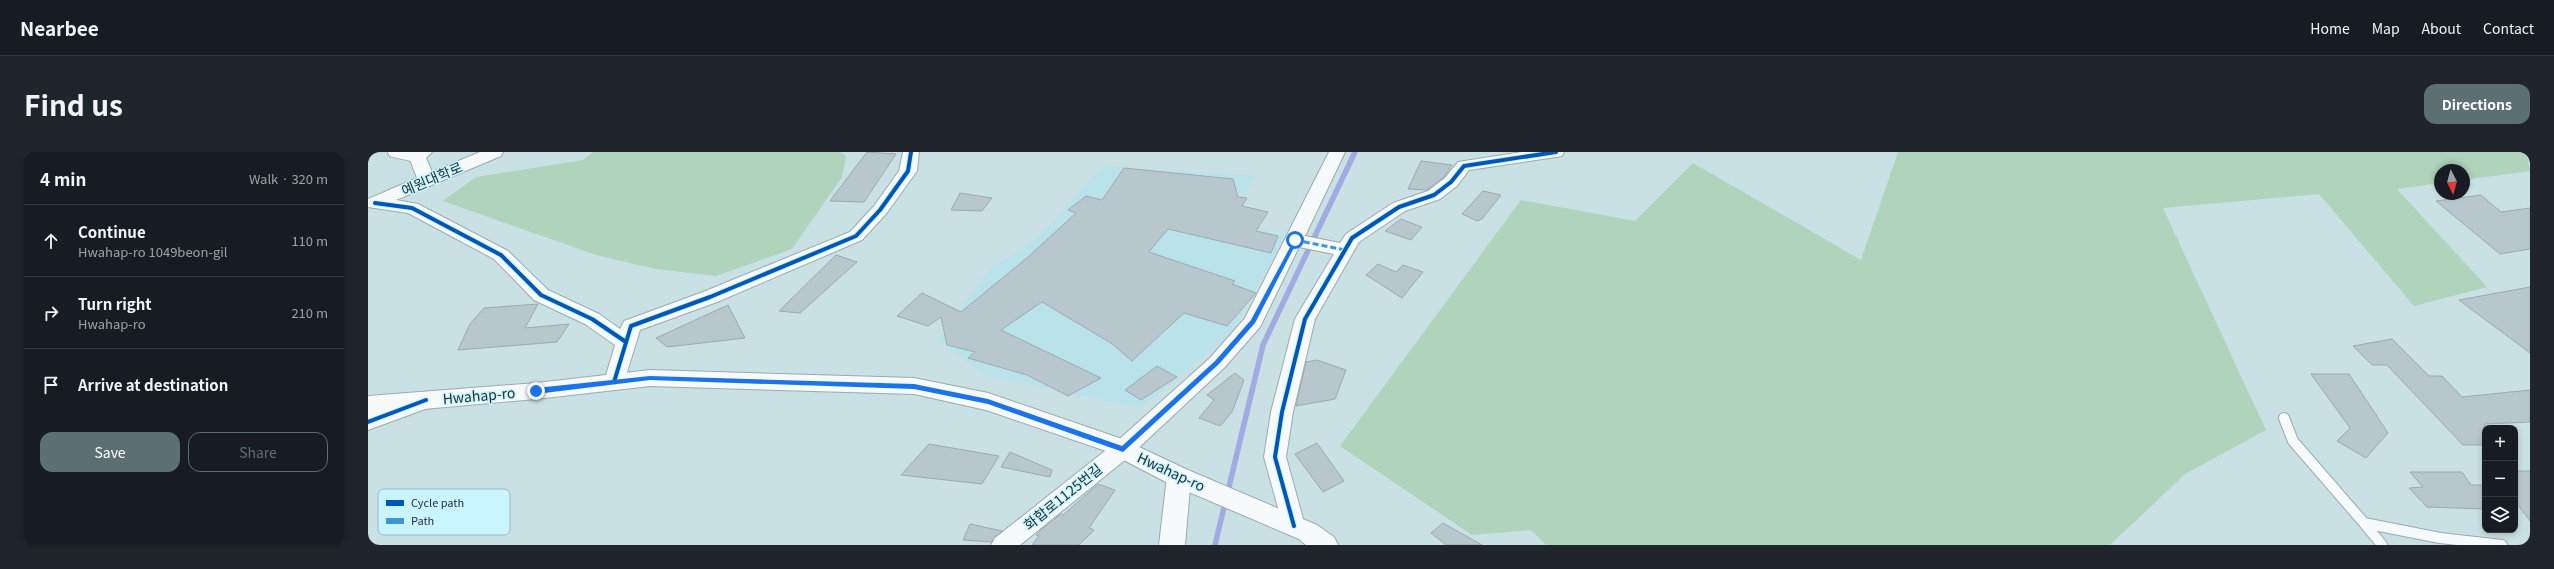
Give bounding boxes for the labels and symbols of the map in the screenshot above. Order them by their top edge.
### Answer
street label: 예원대학로 [398,156,465,200]
north arrow [2434,164,2470,200]
route start [1286,231,1304,249]
street label: Hwahap-ro [442,382,516,408]
route end [527,382,545,400]
street label: Hwahap-ro [1134,447,1209,496]
street label: 화합로1125번길 [1019,458,1106,534]
legend [378,489,510,535]
text: Cycle path [411,494,464,510]
text: Path [411,512,434,528]

